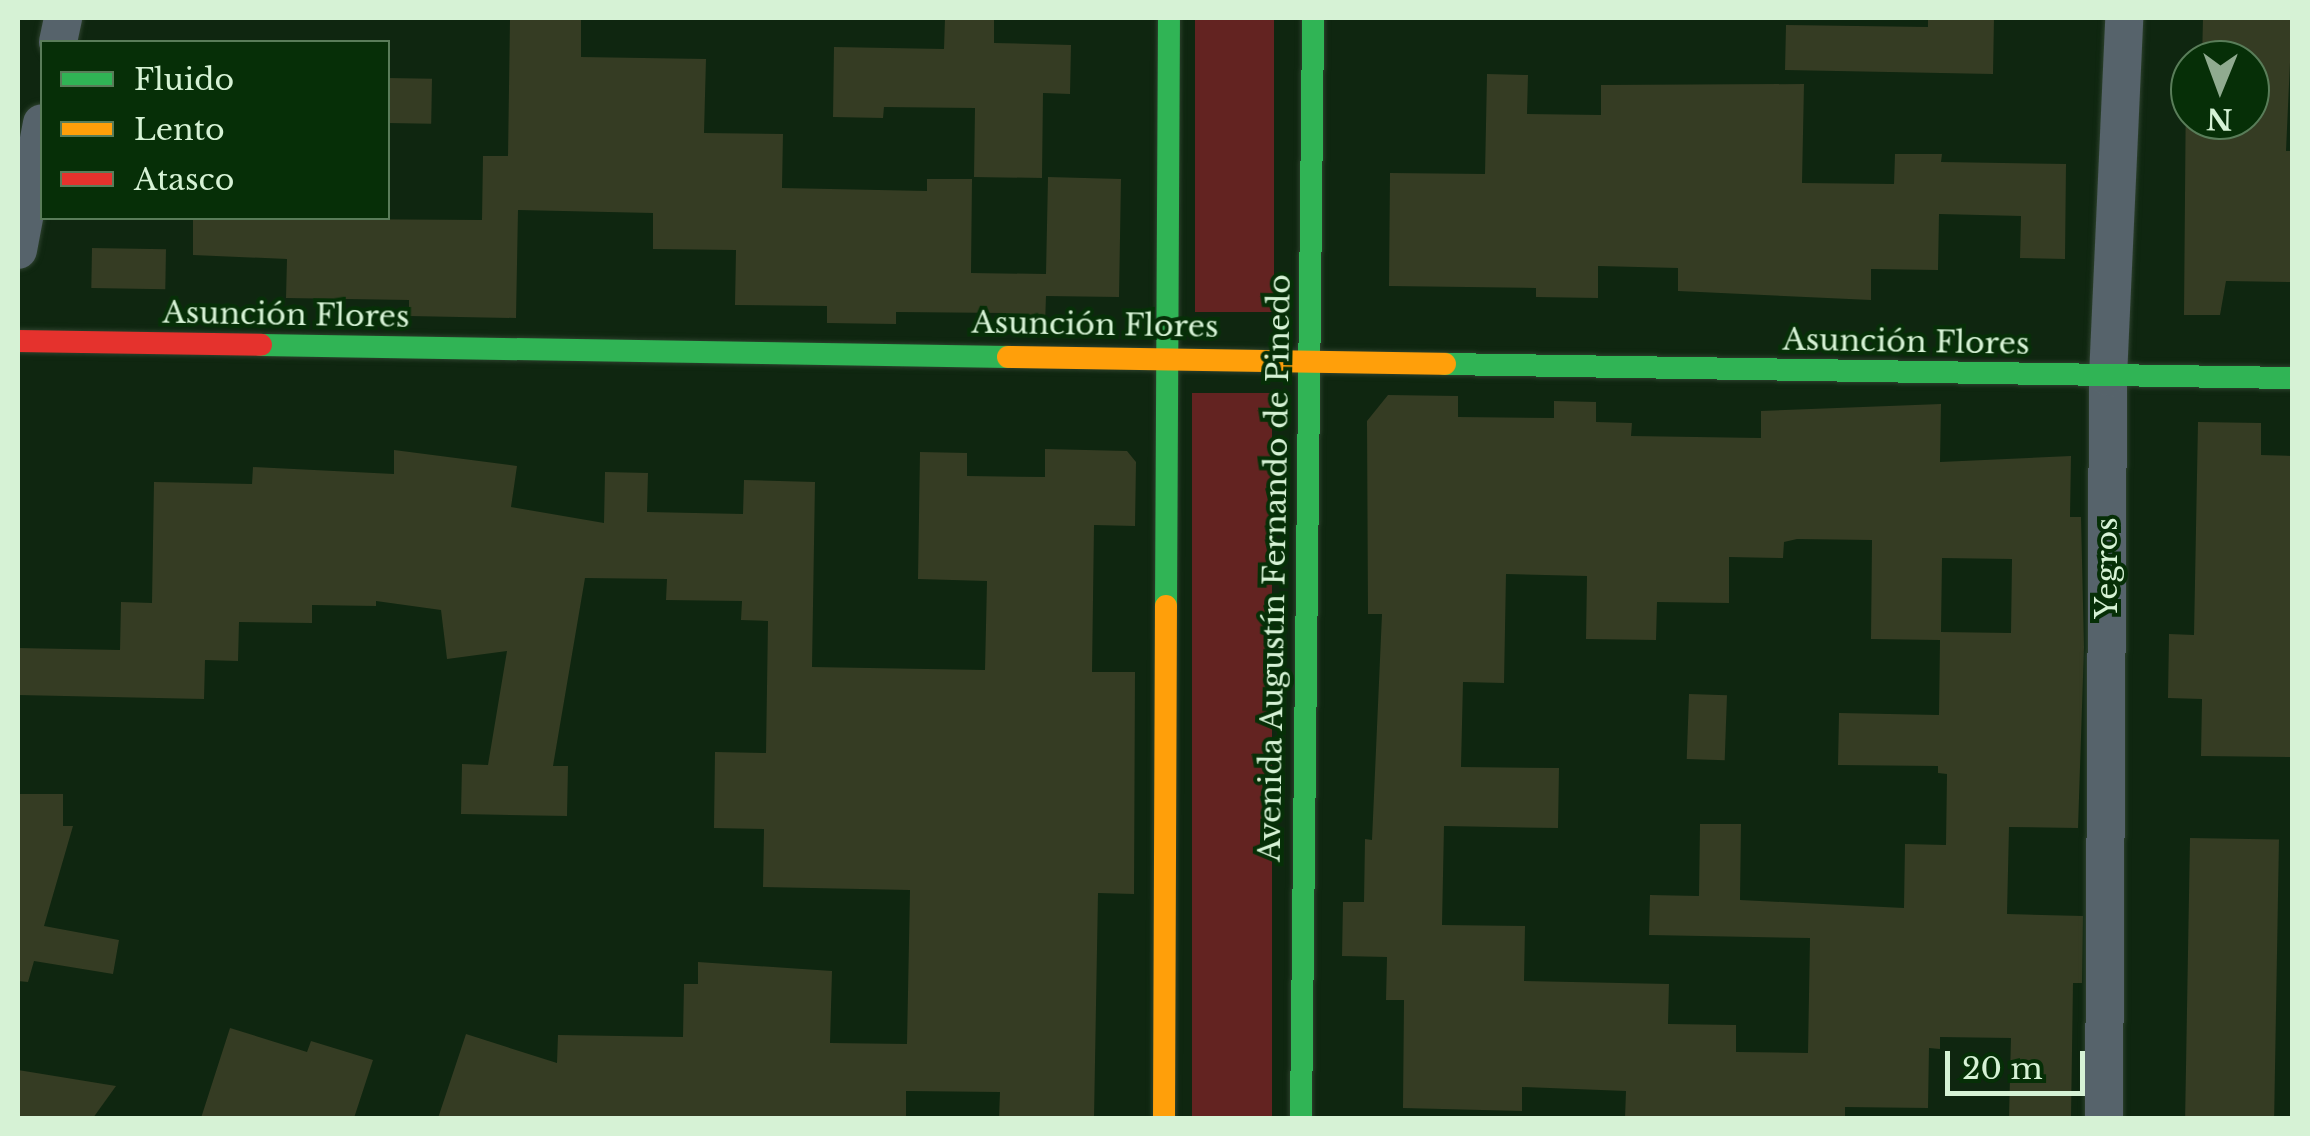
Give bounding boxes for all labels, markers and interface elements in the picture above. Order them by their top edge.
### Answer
legend [40,40,390,220]
north arrow [2170,40,2270,140]
text: Fluido [134,61,234,98]
text: N [2206,101,2233,136]
text: Lento [134,111,225,148]
text: Atasco [134,161,234,198]
street label: Avenida Augustín Fernando de Pinedo [1252,273,1298,863]
street label: Asunción Flores [162,295,410,335]
street label: Asunción Flores [971,305,1219,345]
street label: Asunción Flores [1782,322,2030,362]
street label: Yegros [2089,517,2125,619]
scale bar [1950,1031,2090,1093]
text: 20 m [1962,1050,2043,1087]

